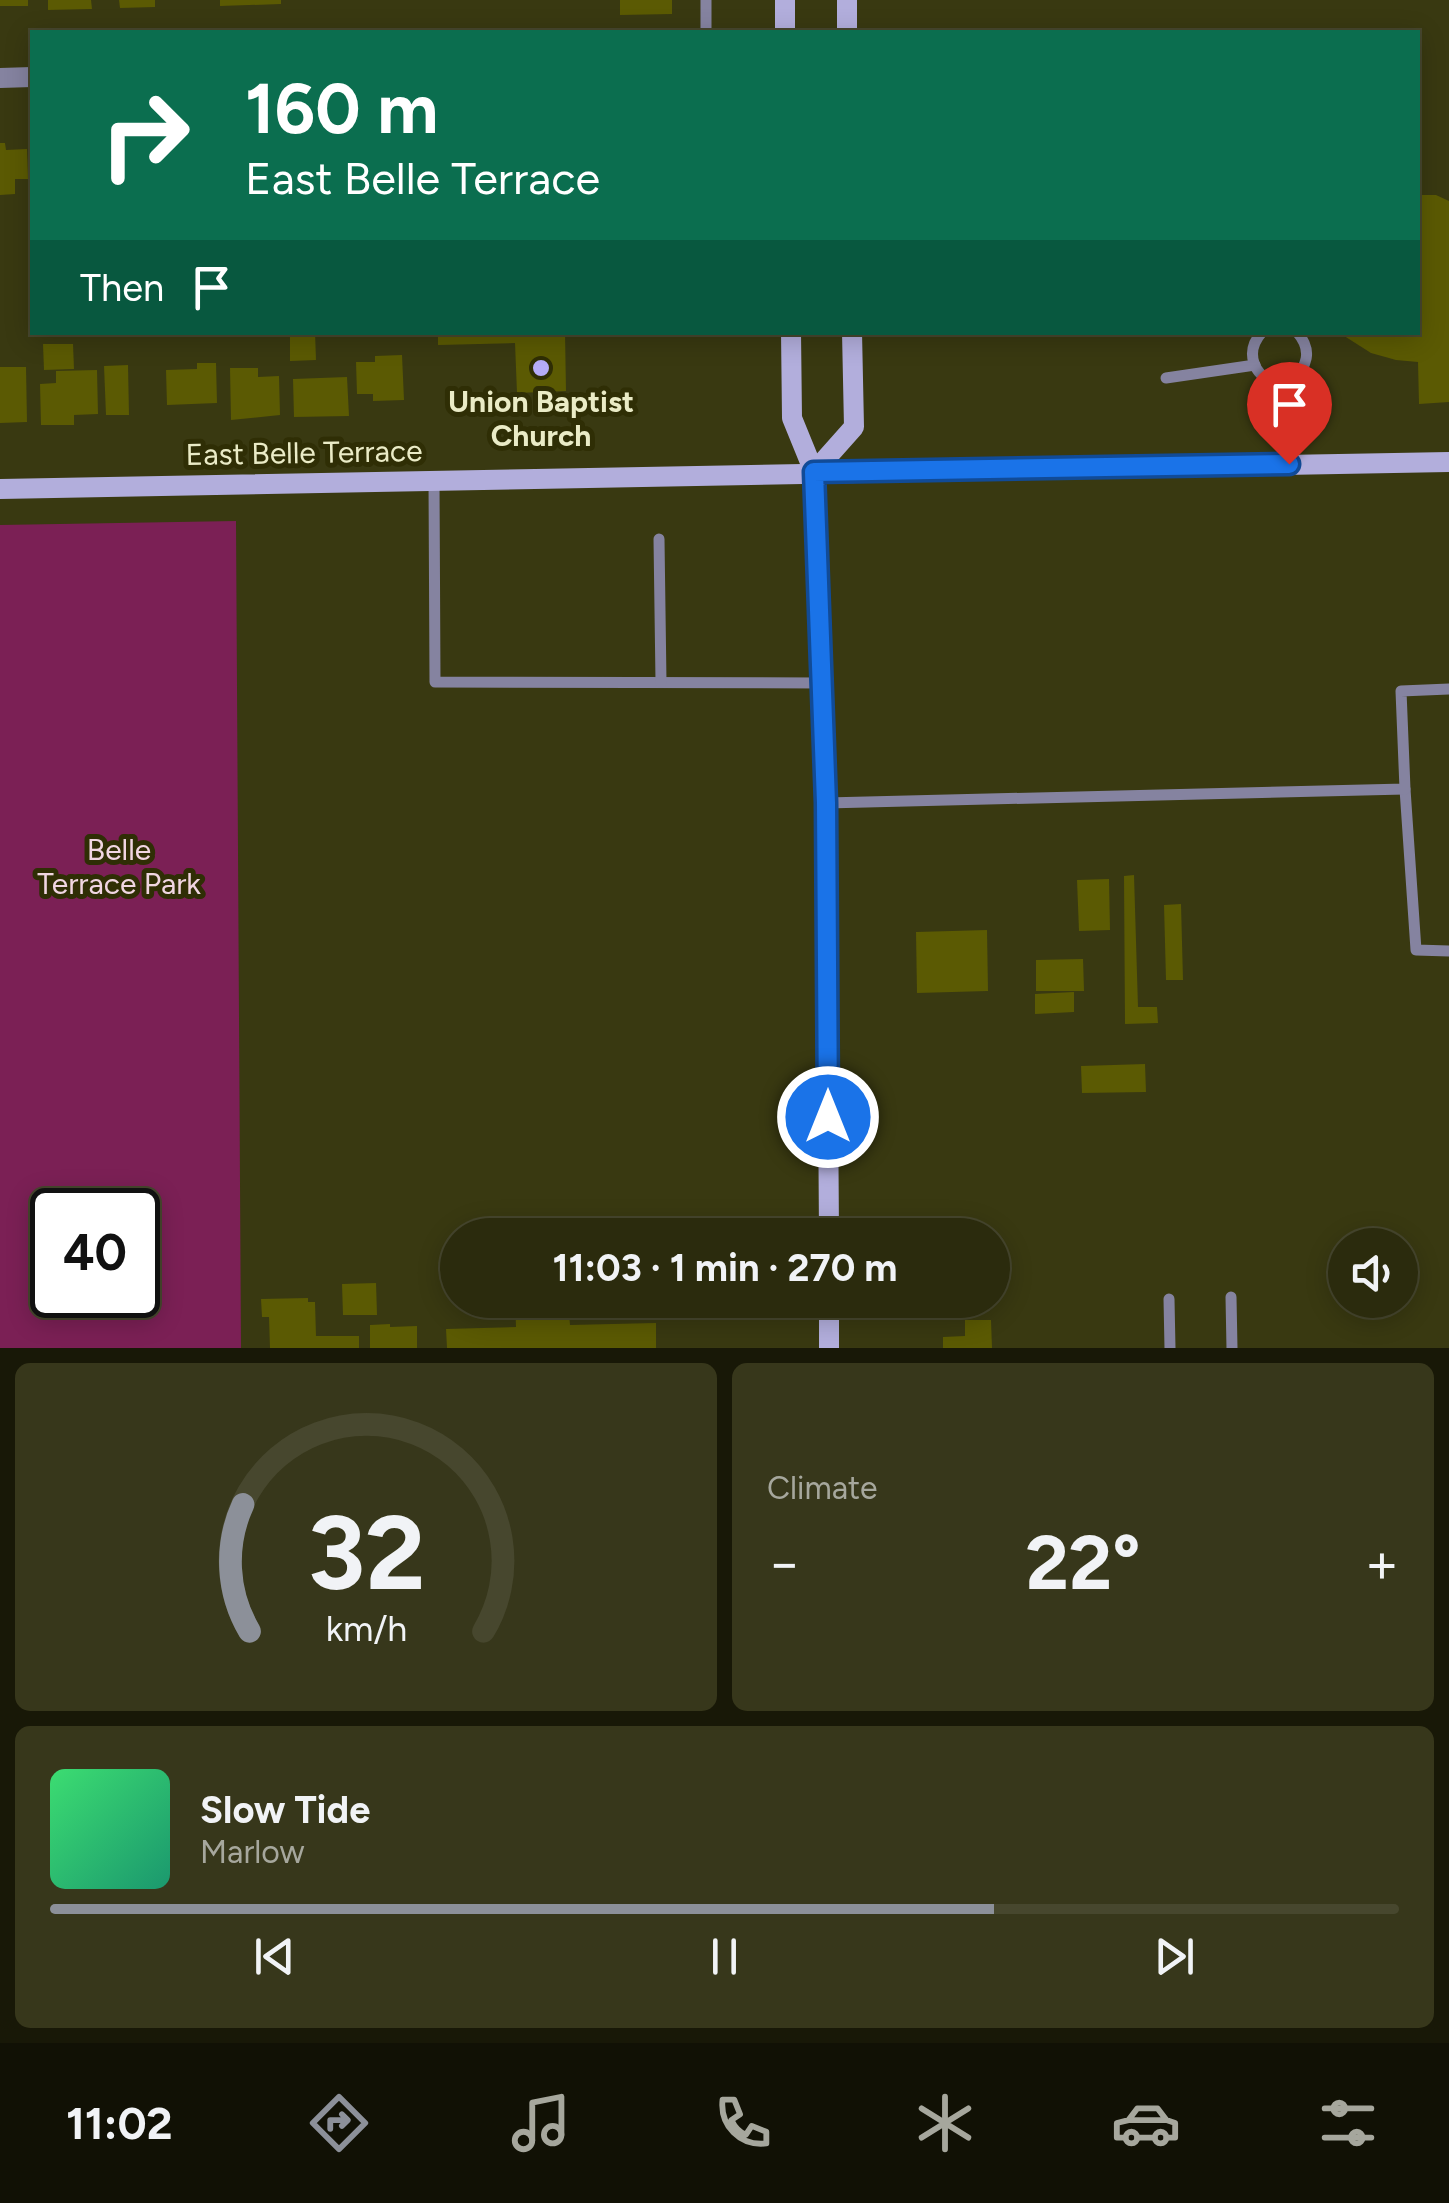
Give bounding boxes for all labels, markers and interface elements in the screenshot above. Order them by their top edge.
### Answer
text: 160 m [245,66,438,151]
icon: right [80,70,210,200]
text: East Belle Terrace [245,151,600,205]
icon: arrive [184,260,239,315]
text: Then [80,265,164,311]
marker: Union Baptist Church [530,357,552,379]
pin [1247,362,1332,465]
icon: arrive [1262,377,1317,432]
place label: Union Baptist Church [448,383,634,454]
street label: East Belle Terrace [185,432,423,473]
park label: Belle Terrace Park [37,831,201,902]
position arrow [776,1065,880,1169]
speed limit sign: 40 [30,1188,160,1318]
map controls [1328,1228,1418,1318]
button: sound [1328,1228,1418,1318]
text: 11:03 · 1 min · 270 m [553,1245,897,1291]
text: Climate [767,1469,878,1507]
text: 32 [307,1490,425,1615]
text: 22° [1025,1518,1141,1608]
text: − [767,1530,801,1596]
text: + [1365,1530,1399,1596]
text: km/h [325,1607,407,1650]
text: Slow Tide [200,1787,370,1833]
text: Marlow [200,1833,304,1871]
icon: previous [247,1929,302,1984]
icon: pause [697,1929,752,1984]
icon: next [1147,1929,1202,1984]
icon: directions [304,2088,374,2158]
icon: music [506,2088,576,2158]
icon: phone [708,2088,778,2158]
icon: climate [910,2088,980,2158]
icon: car [1111,2088,1181,2158]
icon: filters [1313,2088,1383,2158]
text: 11:02 [66,2096,173,2150]

